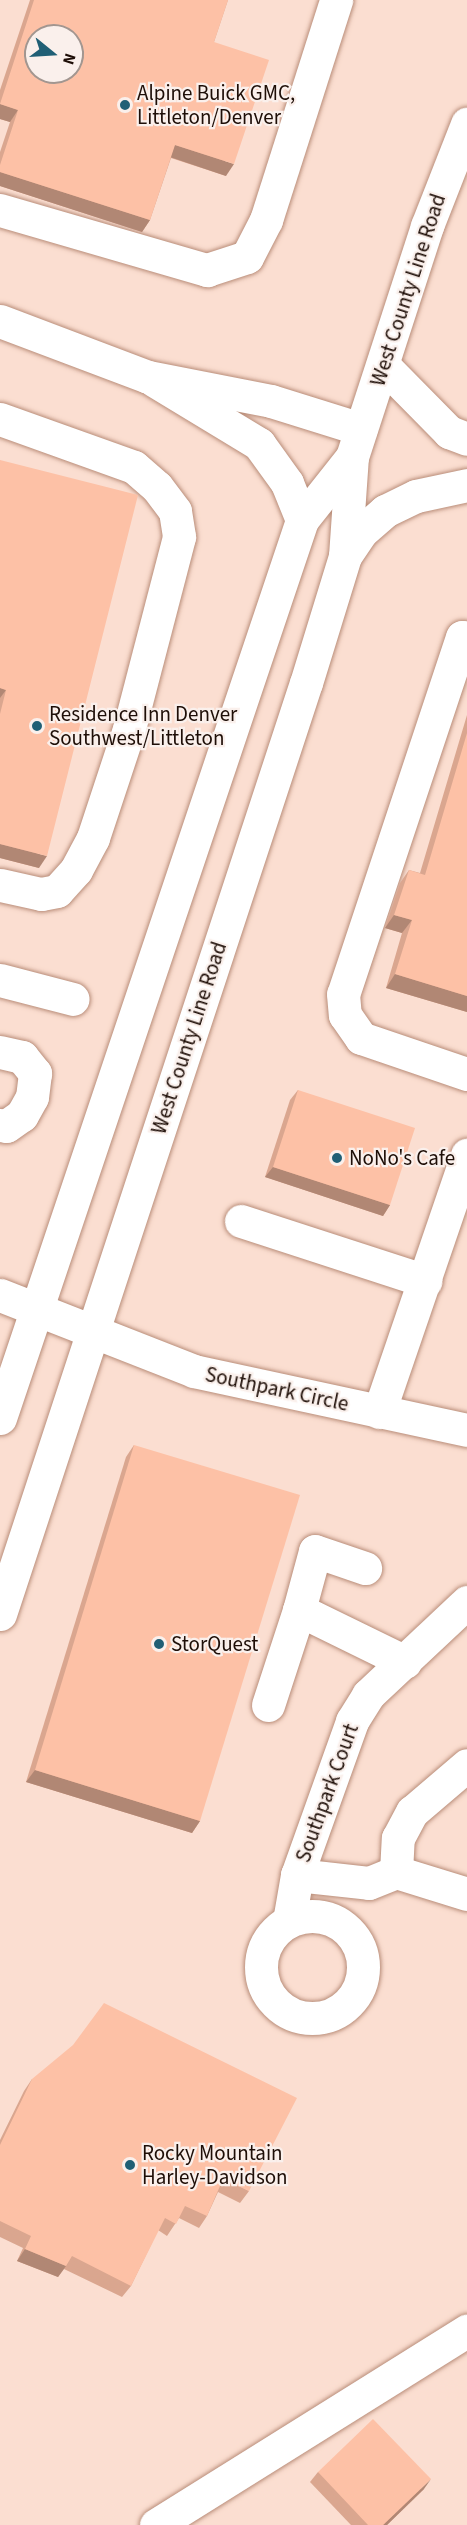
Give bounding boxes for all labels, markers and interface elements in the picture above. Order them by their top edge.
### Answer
north arrow [24,24,84,84]
text: N [57,50,81,67]
place label: Alpine Buick GMC, Littleton/Denver [137,80,295,130]
marker: Alpine Buick GMC, Littleton/Denver [118,98,132,112]
street label: West County Line Road [365,191,451,389]
place label: Residence Inn Denver Southwest/Littleton [49,701,237,751]
marker: Residence Inn Denver Southwest/Littleton [30,719,44,733]
street label: West County Line Road [146,939,232,1137]
place label: NoNo's Cafe [349,1145,455,1171]
marker: NoNo's Cafe [330,1151,344,1165]
street label: Southpark Circle [203,1362,351,1416]
place label: StorQuest [171,1631,258,1657]
marker: StorQuest [152,1637,166,1651]
street label: Southpark Court [290,1720,364,1866]
place label: Rocky Mountain Harley-Davidson [142,2140,288,2190]
marker: Rocky Mountain Harley-Davidson [123,2158,137,2172]

